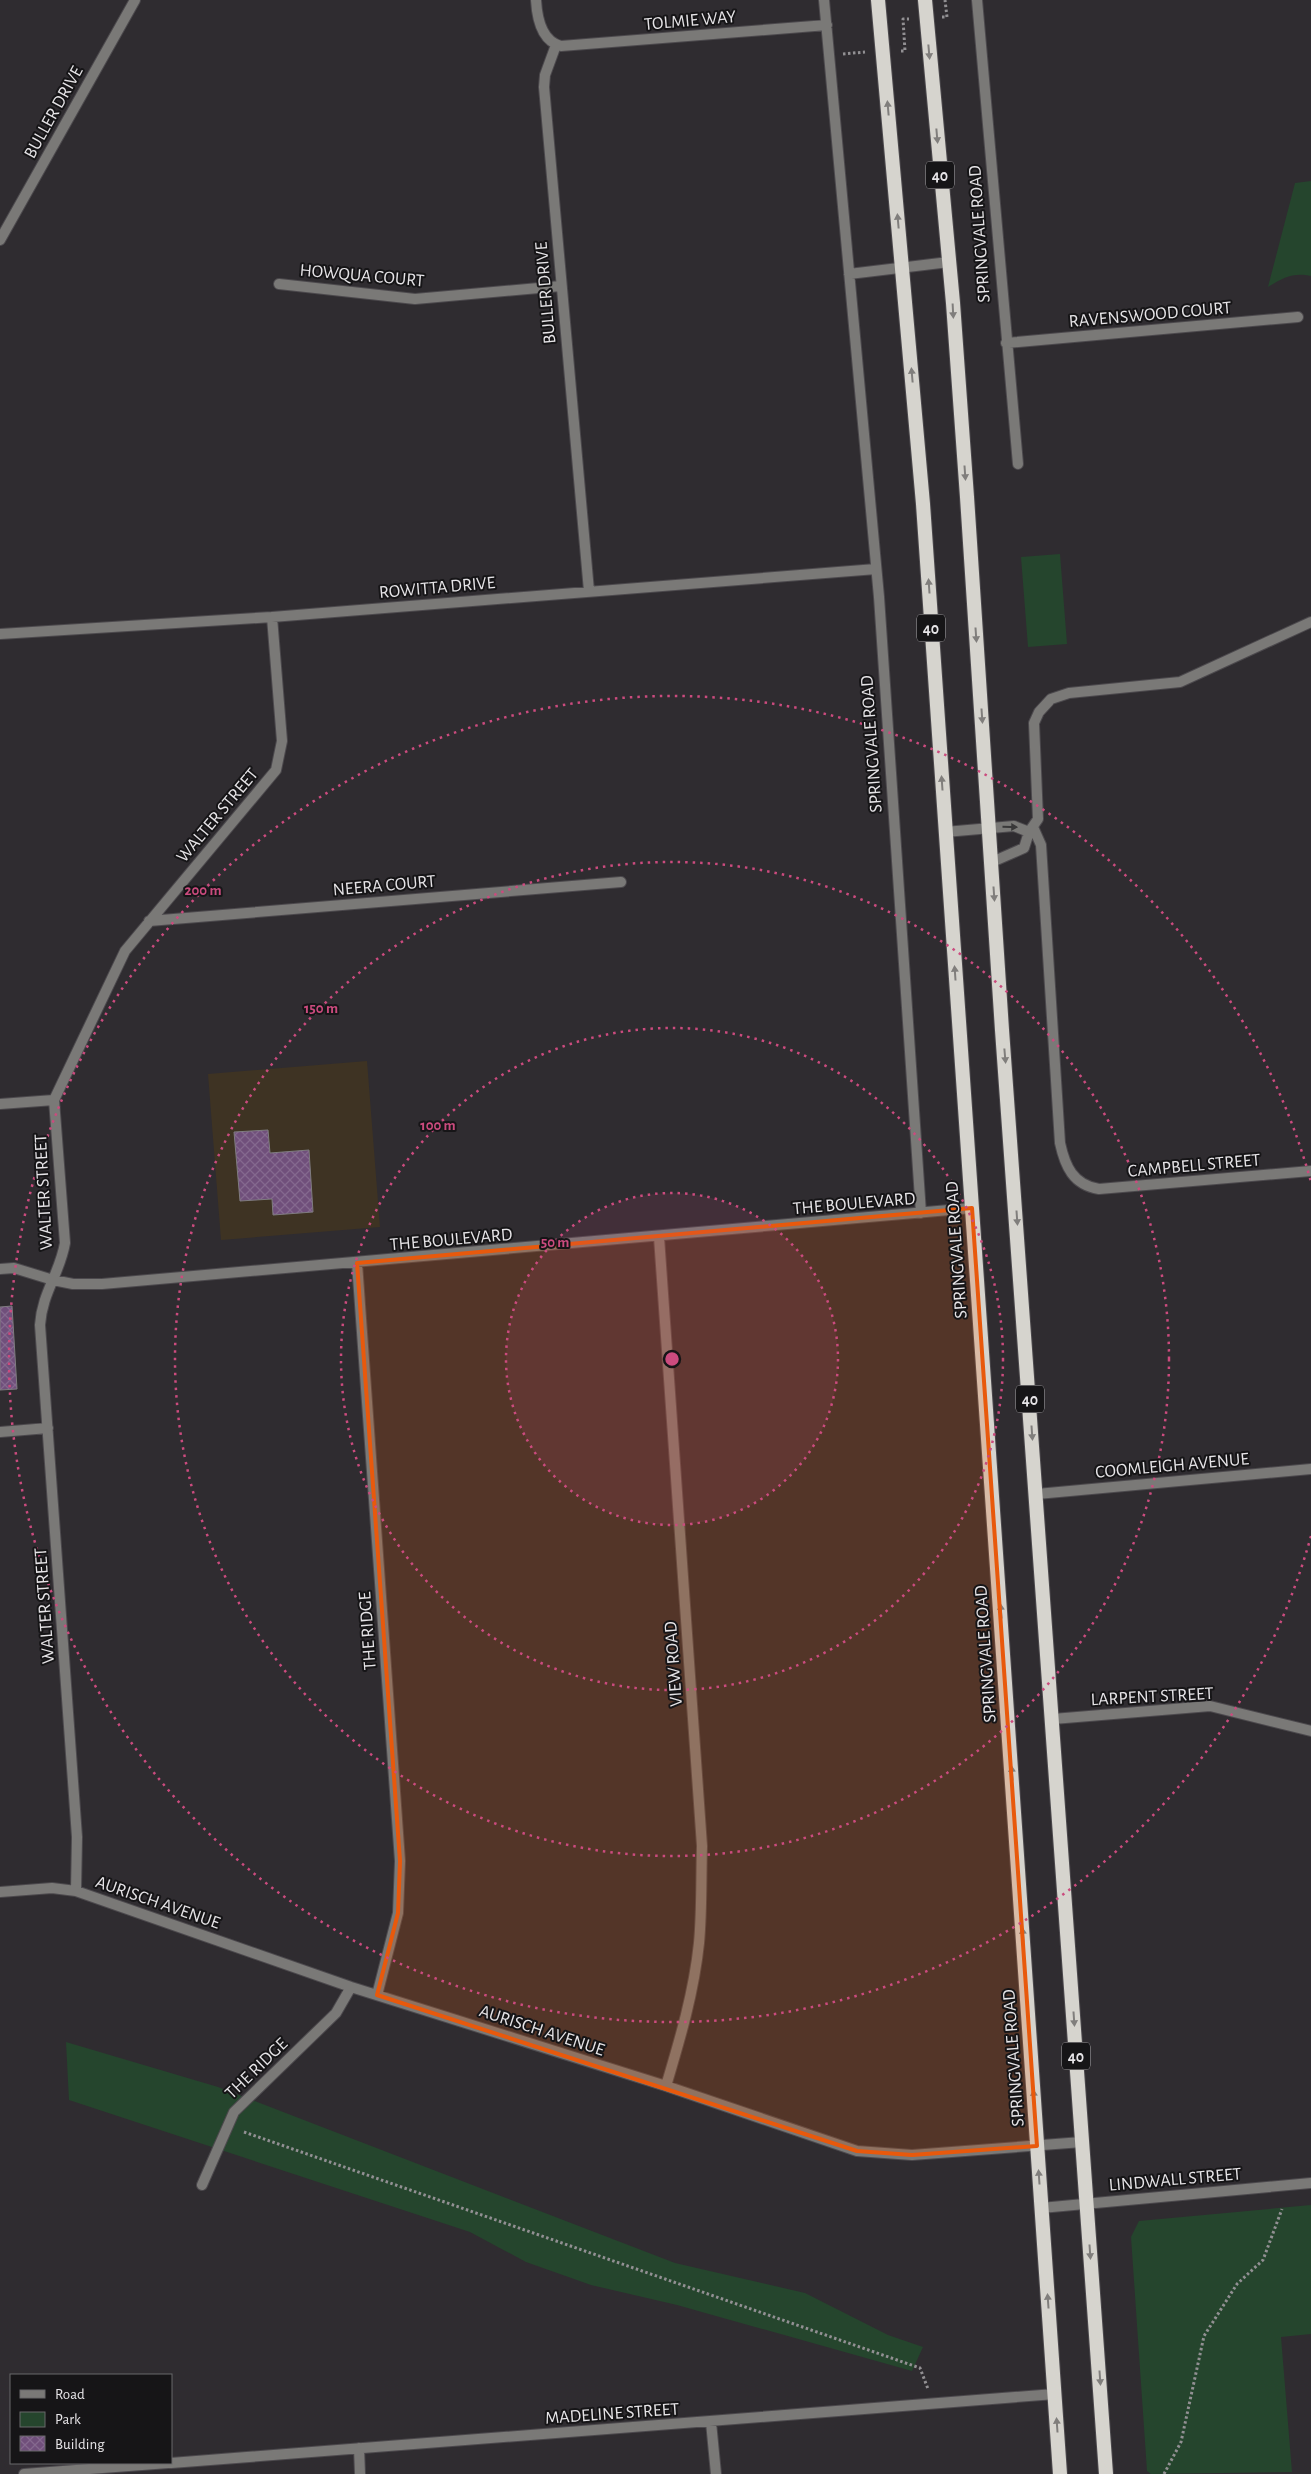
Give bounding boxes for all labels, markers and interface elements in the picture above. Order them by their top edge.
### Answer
street label: TOLMIE WAY [643,8,737,34]
one-way arrow [926,45,934,61]
street label: BULLER DRIVE [21,63,87,162]
one-way arrow [883,100,891,116]
one-way arrow [933,129,941,145]
road number: 40 [926,162,954,188]
street label: SPRINGVALE ROAD [966,165,994,303]
one-way arrow [894,213,902,229]
street label: BULLER DRIVE [533,241,559,345]
street label: HOWQUA COURT [299,262,425,290]
street label: RAVENSWOOD COURT [1068,299,1232,331]
one-way arrow [950,303,958,319]
one-way arrow [908,366,916,382]
one-way arrow [962,465,970,481]
street label: ROWITTA DRIVE [378,574,496,602]
one-way arrow [924,578,932,594]
road number: 40 [917,614,945,641]
one-way arrow [973,627,981,643]
street label: SPRINGVALE ROAD [858,675,886,813]
one-way arrow [978,709,986,725]
street label: WALTER STREET [173,765,262,866]
one-way arrow [938,775,946,791]
one-way arrow [1002,824,1018,832]
street label: NEERA COURT [332,873,436,899]
text: 200 m [184,883,222,898]
one-way arrow [990,887,998,903]
one-way arrow [951,965,959,981]
text: 150 m [304,1001,338,1016]
one-way arrow [1001,1049,1009,1065]
text: 100 m [420,1118,456,1133]
street label: WALTER STREET [32,1133,56,1251]
street label: CAMPBELL STREET [1127,1151,1261,1181]
street label: SPRINGVALE ROAD [943,1181,971,1319]
street label: THE BOULEVARD [792,1190,916,1218]
one-way arrow [1014,1211,1022,1227]
street label: THE BOULEVARD [389,1226,513,1254]
text: 50 m [541,1235,569,1250]
centre of rings [663,1350,681,1368]
road number: 40 [1016,1386,1044,1412]
one-way arrow [1029,1425,1037,1441]
street label: COOMLEIGH AVENUE [1094,1450,1250,1482]
street label: WALTER STREET [32,1547,58,1665]
street label: SPRINGVALE ROAD [972,1585,1000,1723]
street label: THE RIDGE [356,1591,380,1671]
one-way arrow [996,1602,1004,1618]
street label: VIEW ROAD [662,1621,686,1707]
street label: LARPENT STREET [1090,1685,1214,1709]
one-way arrow [1007,1764,1015,1780]
street label: AURISCH AVENUE [93,1873,223,1933]
one-way arrow [1018,1927,1026,1943]
street label: SPRINGVALE ROAD [1000,1989,1028,2127]
street label: AURISCH AVENUE [477,2002,607,2060]
one-way arrow [1070,2011,1078,2027]
street label: THE RIDGE [222,2035,291,2103]
road number: 40 [1062,2042,1090,2070]
one-way arrow [1030,2089,1038,2105]
street label: LINDWALL STREET [1108,2165,1242,2195]
one-way arrow [1035,2168,1043,2184]
one-way arrow [1087,2244,1095,2260]
one-way arrow [1043,2293,1051,2309]
one-way arrow [1096,2370,1104,2386]
legend [10,2374,172,2464]
text: Road [55,2387,85,2402]
street label: MADELINE STREET [544,2400,680,2428]
text: Park [55,2412,81,2427]
one-way arrow [1052,2417,1060,2433]
text: Building [55,2437,105,2452]

